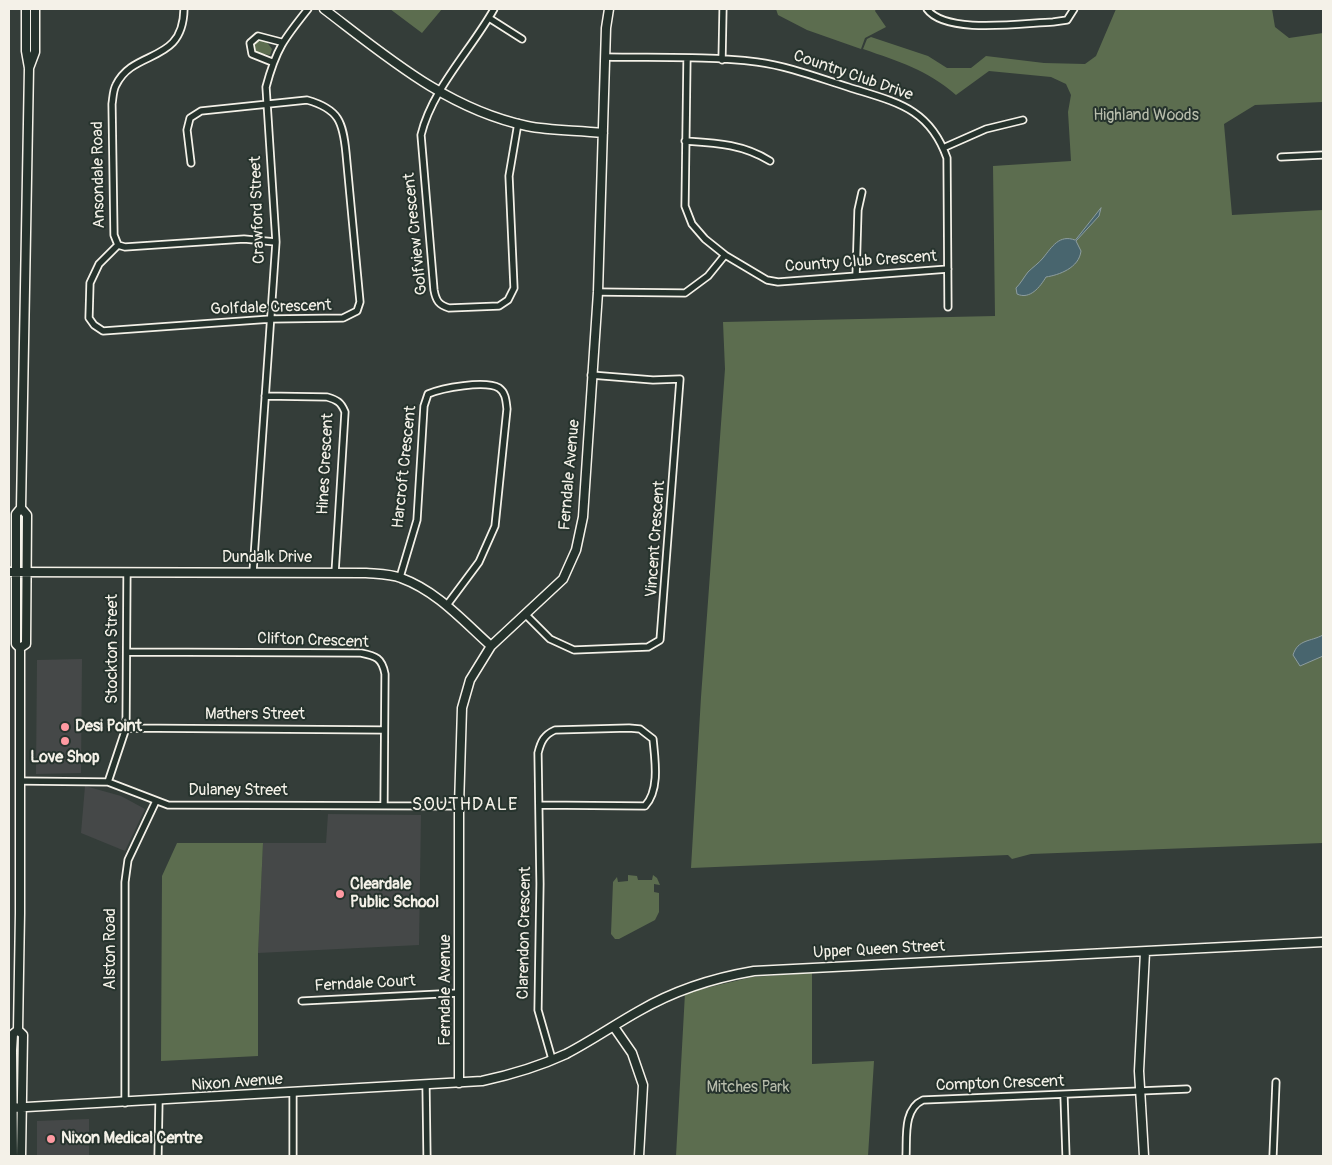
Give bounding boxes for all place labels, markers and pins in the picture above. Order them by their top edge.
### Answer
place label: Desi Point [75,717,142,737]
marker: Desi Point [59,721,71,733]
marker: Love Shop [59,735,71,747]
place label: Love Shop [30,748,100,768]
place label: Cleardale Public School [350,875,439,913]
marker: Cleardale Public School [334,888,346,900]
place label: Nixon Medical Centre [61,1129,203,1149]
marker: Nixon Medical Centre [45,1133,57,1145]

